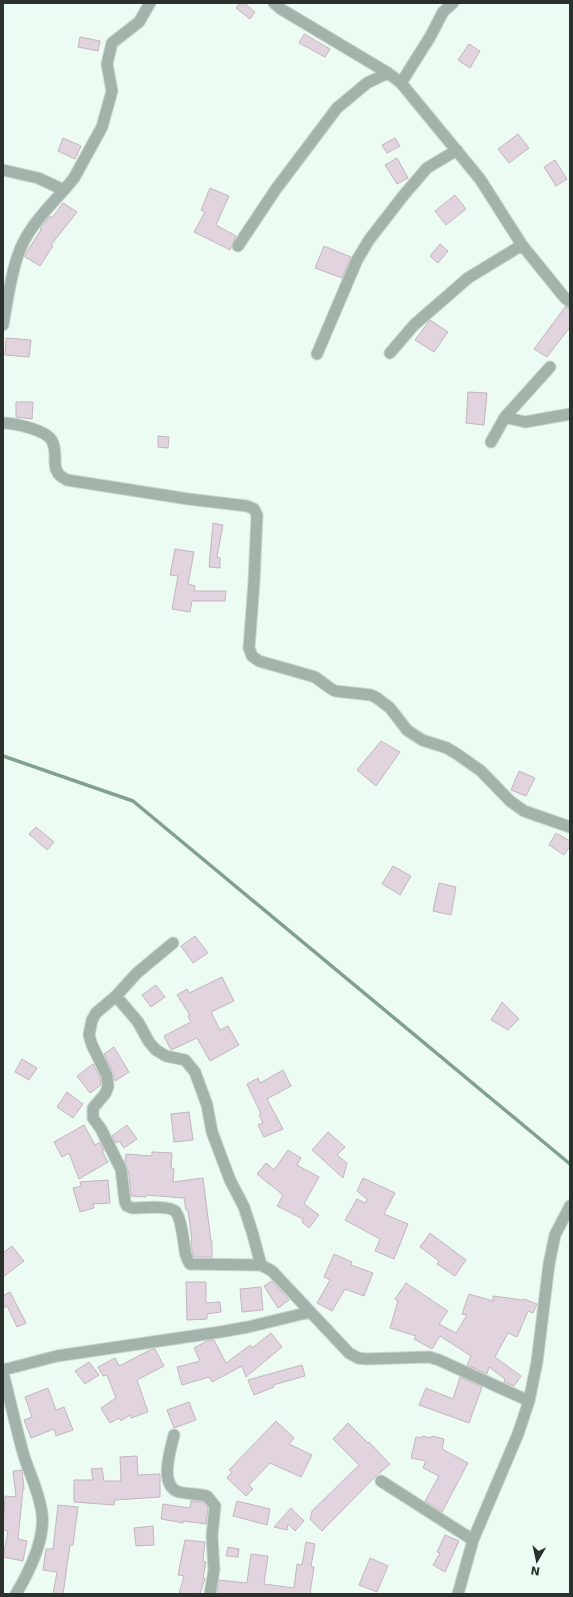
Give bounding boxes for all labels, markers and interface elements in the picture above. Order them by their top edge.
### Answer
north arrow [517,1541,557,1581]
text: N [530,1563,541,1578]

